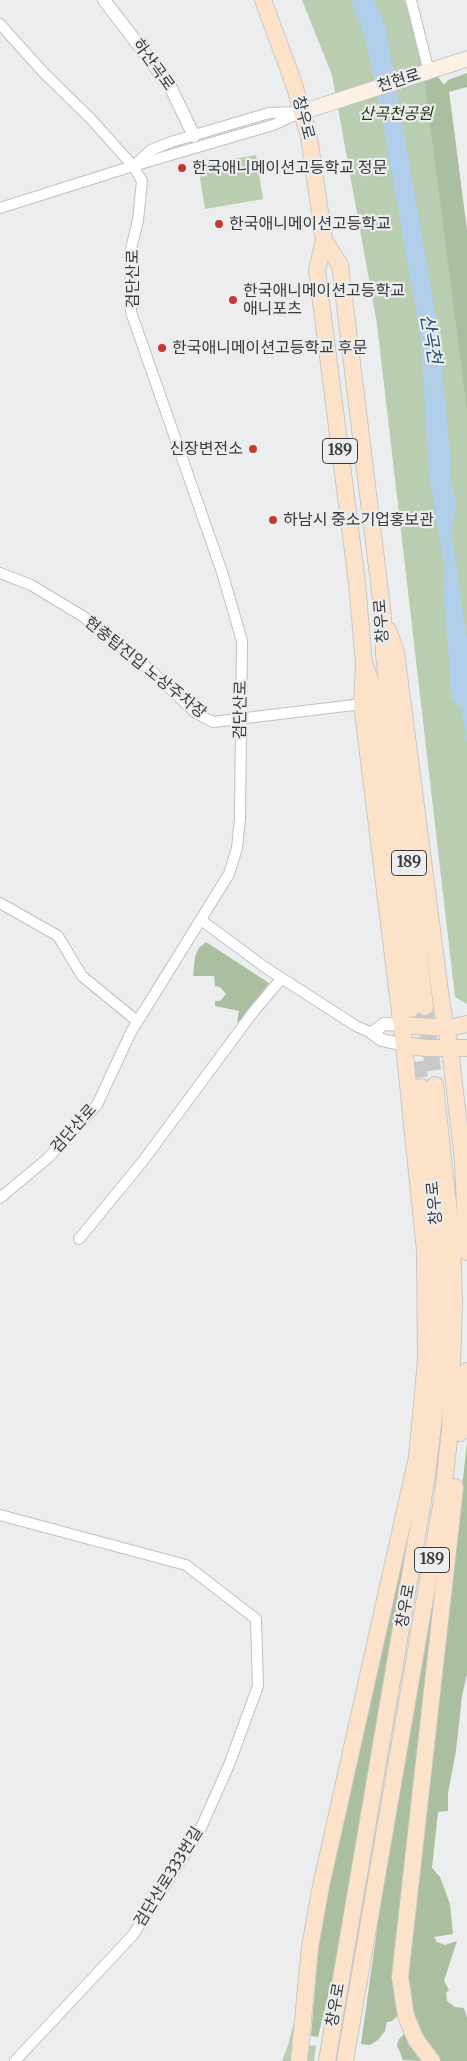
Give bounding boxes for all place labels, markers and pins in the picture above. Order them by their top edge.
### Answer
place label: 한국애니메이션고등학교 정문 [192,158,387,178]
marker: 한국애니메이션고등학교 정문 [176,162,188,174]
place label: 한국애니메이션고등학교 [229,214,391,234]
marker: 한국애니메이션고등학교 [213,218,225,230]
place label: 한국애니메이션고등학교 애니포츠 [243,281,405,319]
marker: 한국애니메이션고등학교 애니포츠 [227,294,239,306]
place label: 한국애니메이션고등학교 후문 [172,338,367,358]
marker: 한국애니메이션고등학교 후문 [156,342,168,354]
place label: 신장변전소 [169,439,243,459]
marker: 신장변전소 [247,443,259,455]
place label: 하남시 중소기업홍보관 [283,510,434,530]
marker: 하남시 중소기업홍보관 [267,514,279,526]

